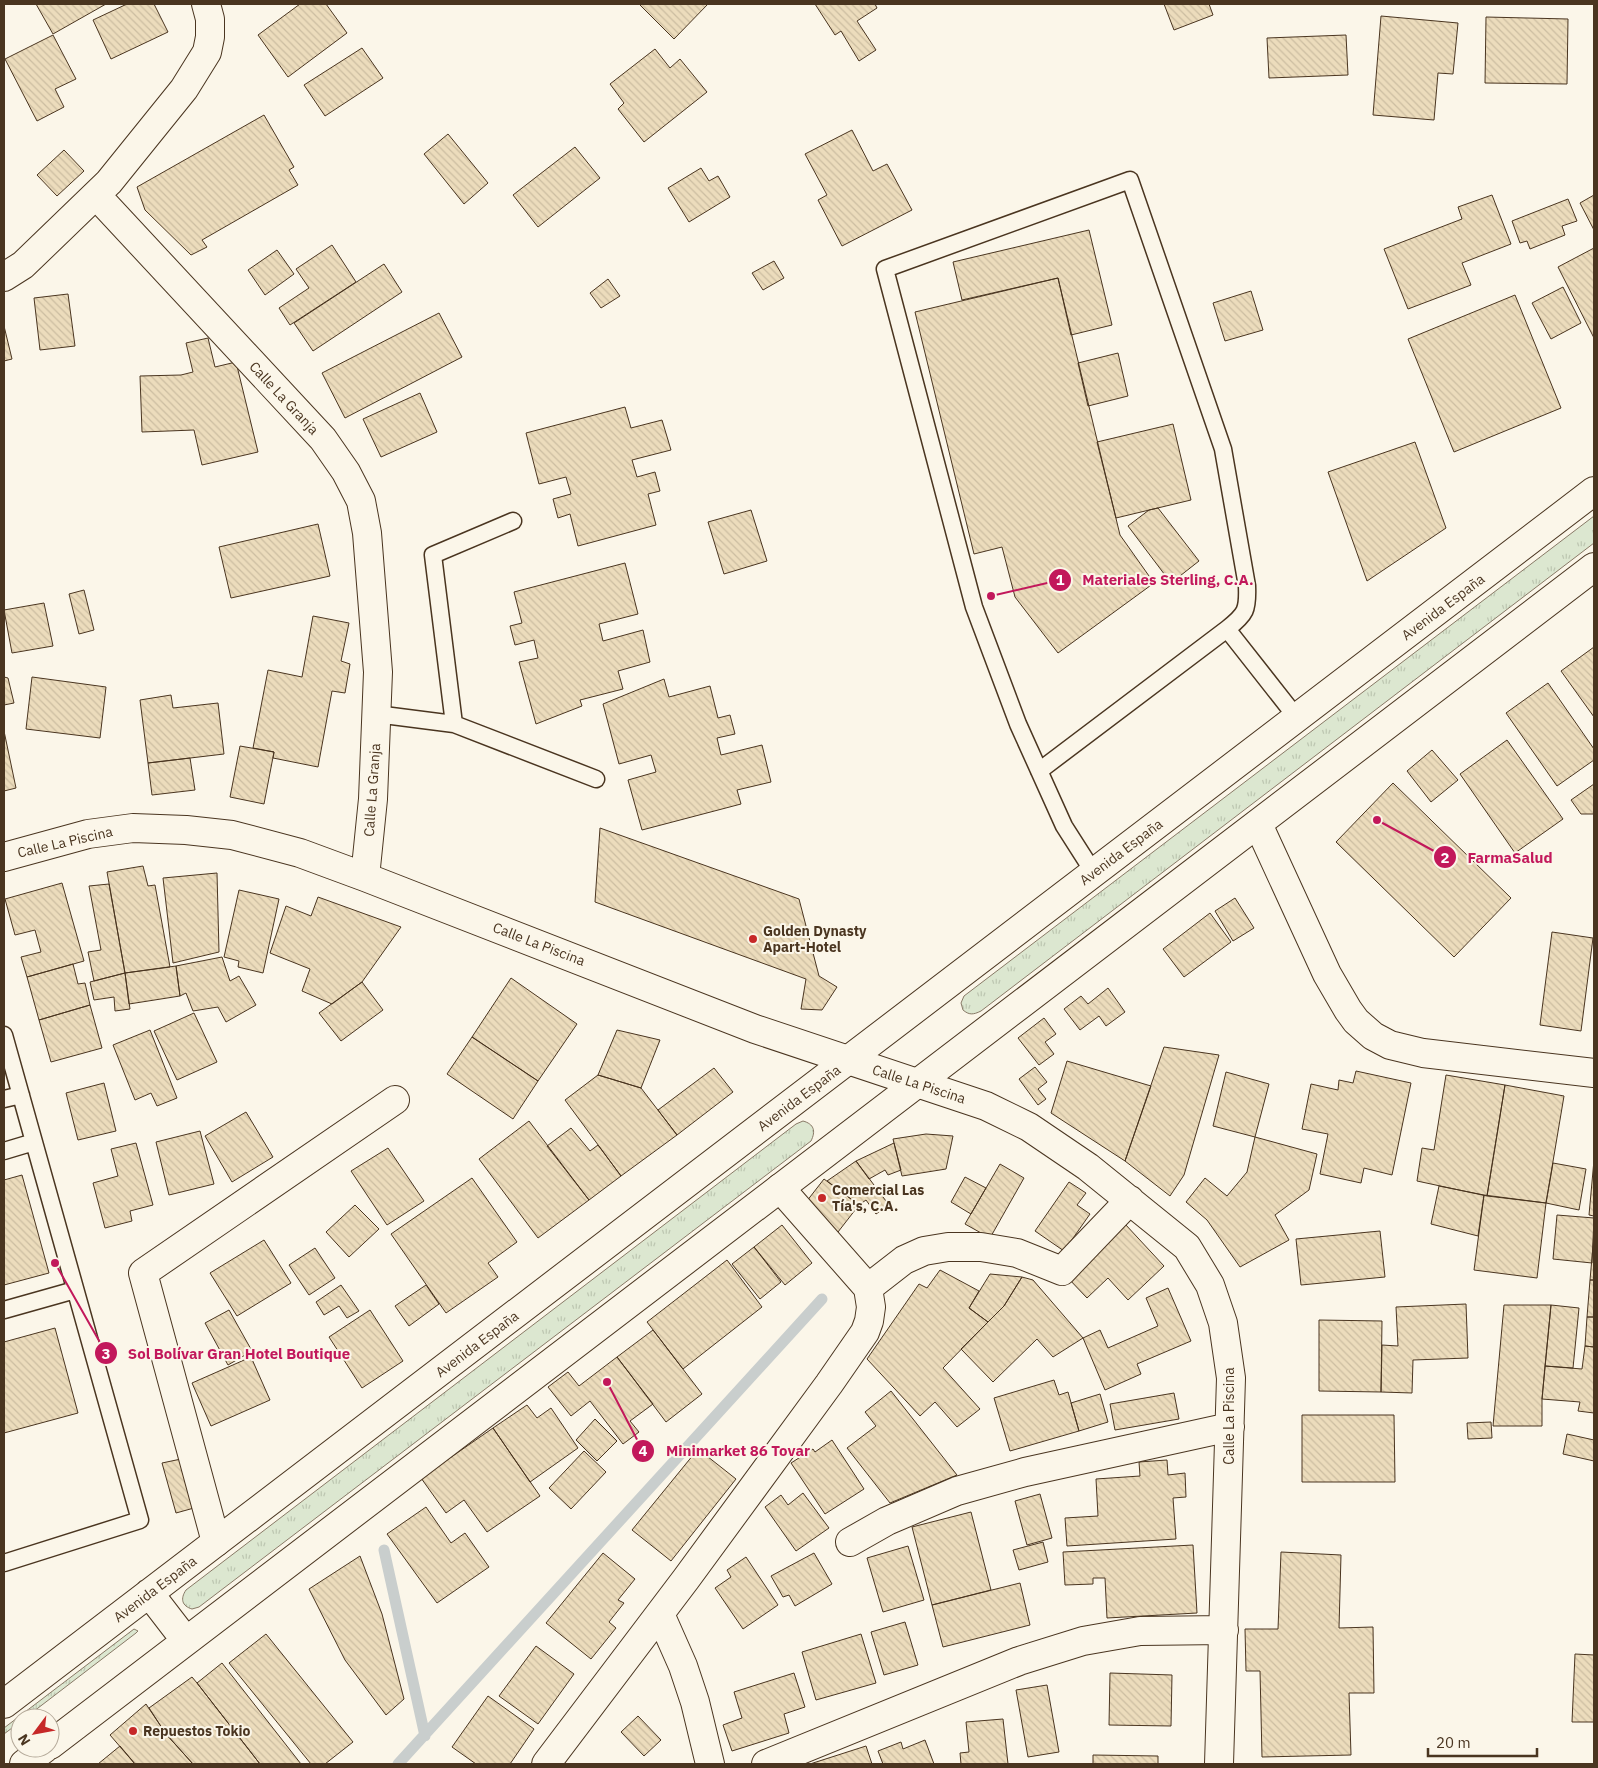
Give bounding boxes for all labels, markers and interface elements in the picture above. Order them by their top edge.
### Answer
street label: Calle La Granja [245,358,323,439]
callout: Materiales Sterling, C.A. [1047,565,1264,595]
text: 1 [1055,570,1065,589]
text: Materiales Sterling, C.A. [1082,570,1254,589]
street label: Avenida España [1398,570,1489,644]
street label: Calle La Granja [360,742,384,837]
street label: Avenida España [1076,815,1167,889]
street label: Calle La Piscina [16,822,115,862]
callout: FarmaSalud [1433,842,1563,872]
text: 2 [1440,848,1450,867]
text: FarmaSalud [1467,848,1553,867]
street label: Calle La Piscina [490,918,588,970]
place label: Golden Dynasty Apart-Hotel [763,922,867,956]
marker: Golden Dynasty Apart-Hotel [747,933,759,945]
street label: Calle La Piscina [870,1060,969,1108]
street label: Avenida España [754,1061,845,1135]
place label: Comercial Las Tía's, C.A. [832,1181,924,1215]
marker: Comercial Las Tía's, C.A. [816,1192,828,1204]
street label: Avenida España [432,1307,523,1381]
callout: Sol Bolívar Gran Hotel Boutique [93,1338,361,1368]
text: 3 [101,1344,111,1363]
text: Sol Bolívar Gran Hotel Boutique [128,1344,350,1363]
street label: Calle La Piscina [1220,1367,1238,1465]
callout: Minimarket 86 Tovar [631,1436,820,1466]
text: 4 [638,1441,648,1460]
text: Minimarket 86 Tovar [666,1441,810,1460]
street label: Avenida España [110,1552,201,1626]
north arrow [10,1708,60,1758]
place label: Repuestos Tokio [143,1722,251,1740]
marker: Repuestos Tokio [127,1725,139,1737]
scale bar [1428,1726,1537,1758]
text: N [14,1731,34,1749]
text: 20 m [1436,1733,1471,1752]

